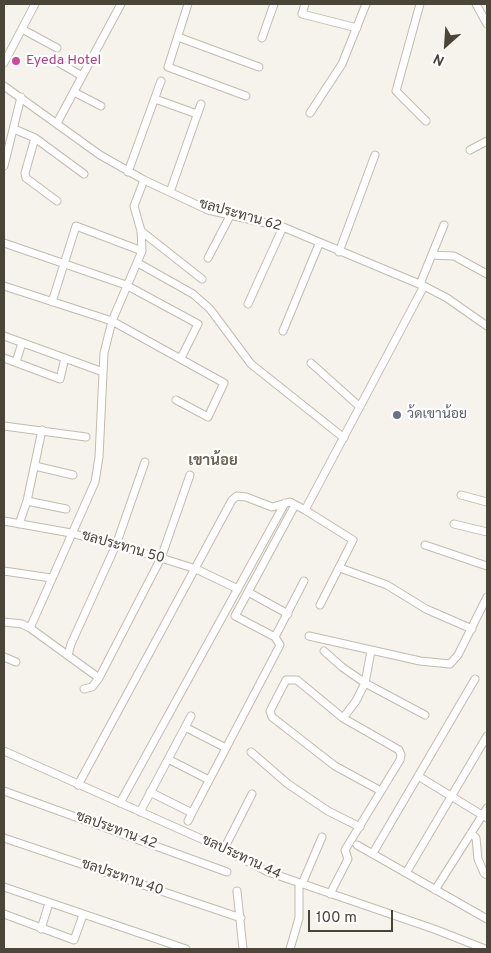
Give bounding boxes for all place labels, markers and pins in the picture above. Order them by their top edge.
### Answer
place label: Eyeda Hotel [26,53,101,69]
marker: Eyeda Hotel [10,55,22,67]
place label: ว้ดเขาน้อย [407,407,467,423]
marker: ว้ดเขาน้อย [391,409,403,421]

